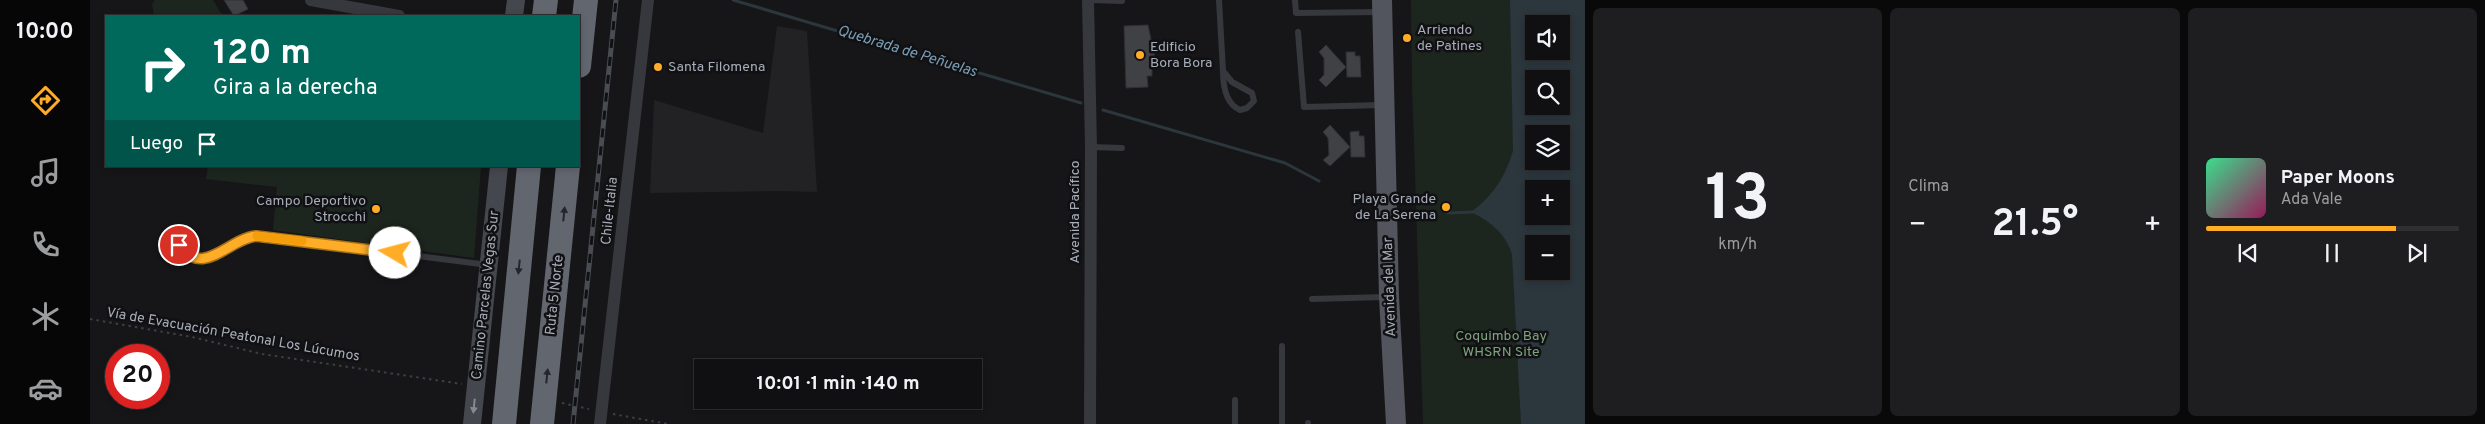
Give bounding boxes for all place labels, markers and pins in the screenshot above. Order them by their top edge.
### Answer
place label: Arriendo de Patines [1417,22,1482,55]
marker: Arriendo de Patines [1401,32,1413,44]
place label: Edificio Bora Bora [1150,39,1212,72]
marker: Edificio Bora Bora [1134,49,1146,61]
place label: Santa Filomena [668,59,765,76]
marker: Santa Filomena [652,61,664,73]
place label: Playa Grande de La Serena [1353,191,1436,224]
place label: Campo Deportivo Strocchi [256,193,366,226]
marker: Playa Grande de La Serena [1440,201,1452,213]
marker: Campo Deportivo Strocchi [370,203,382,215]
pin [158,224,200,266]

